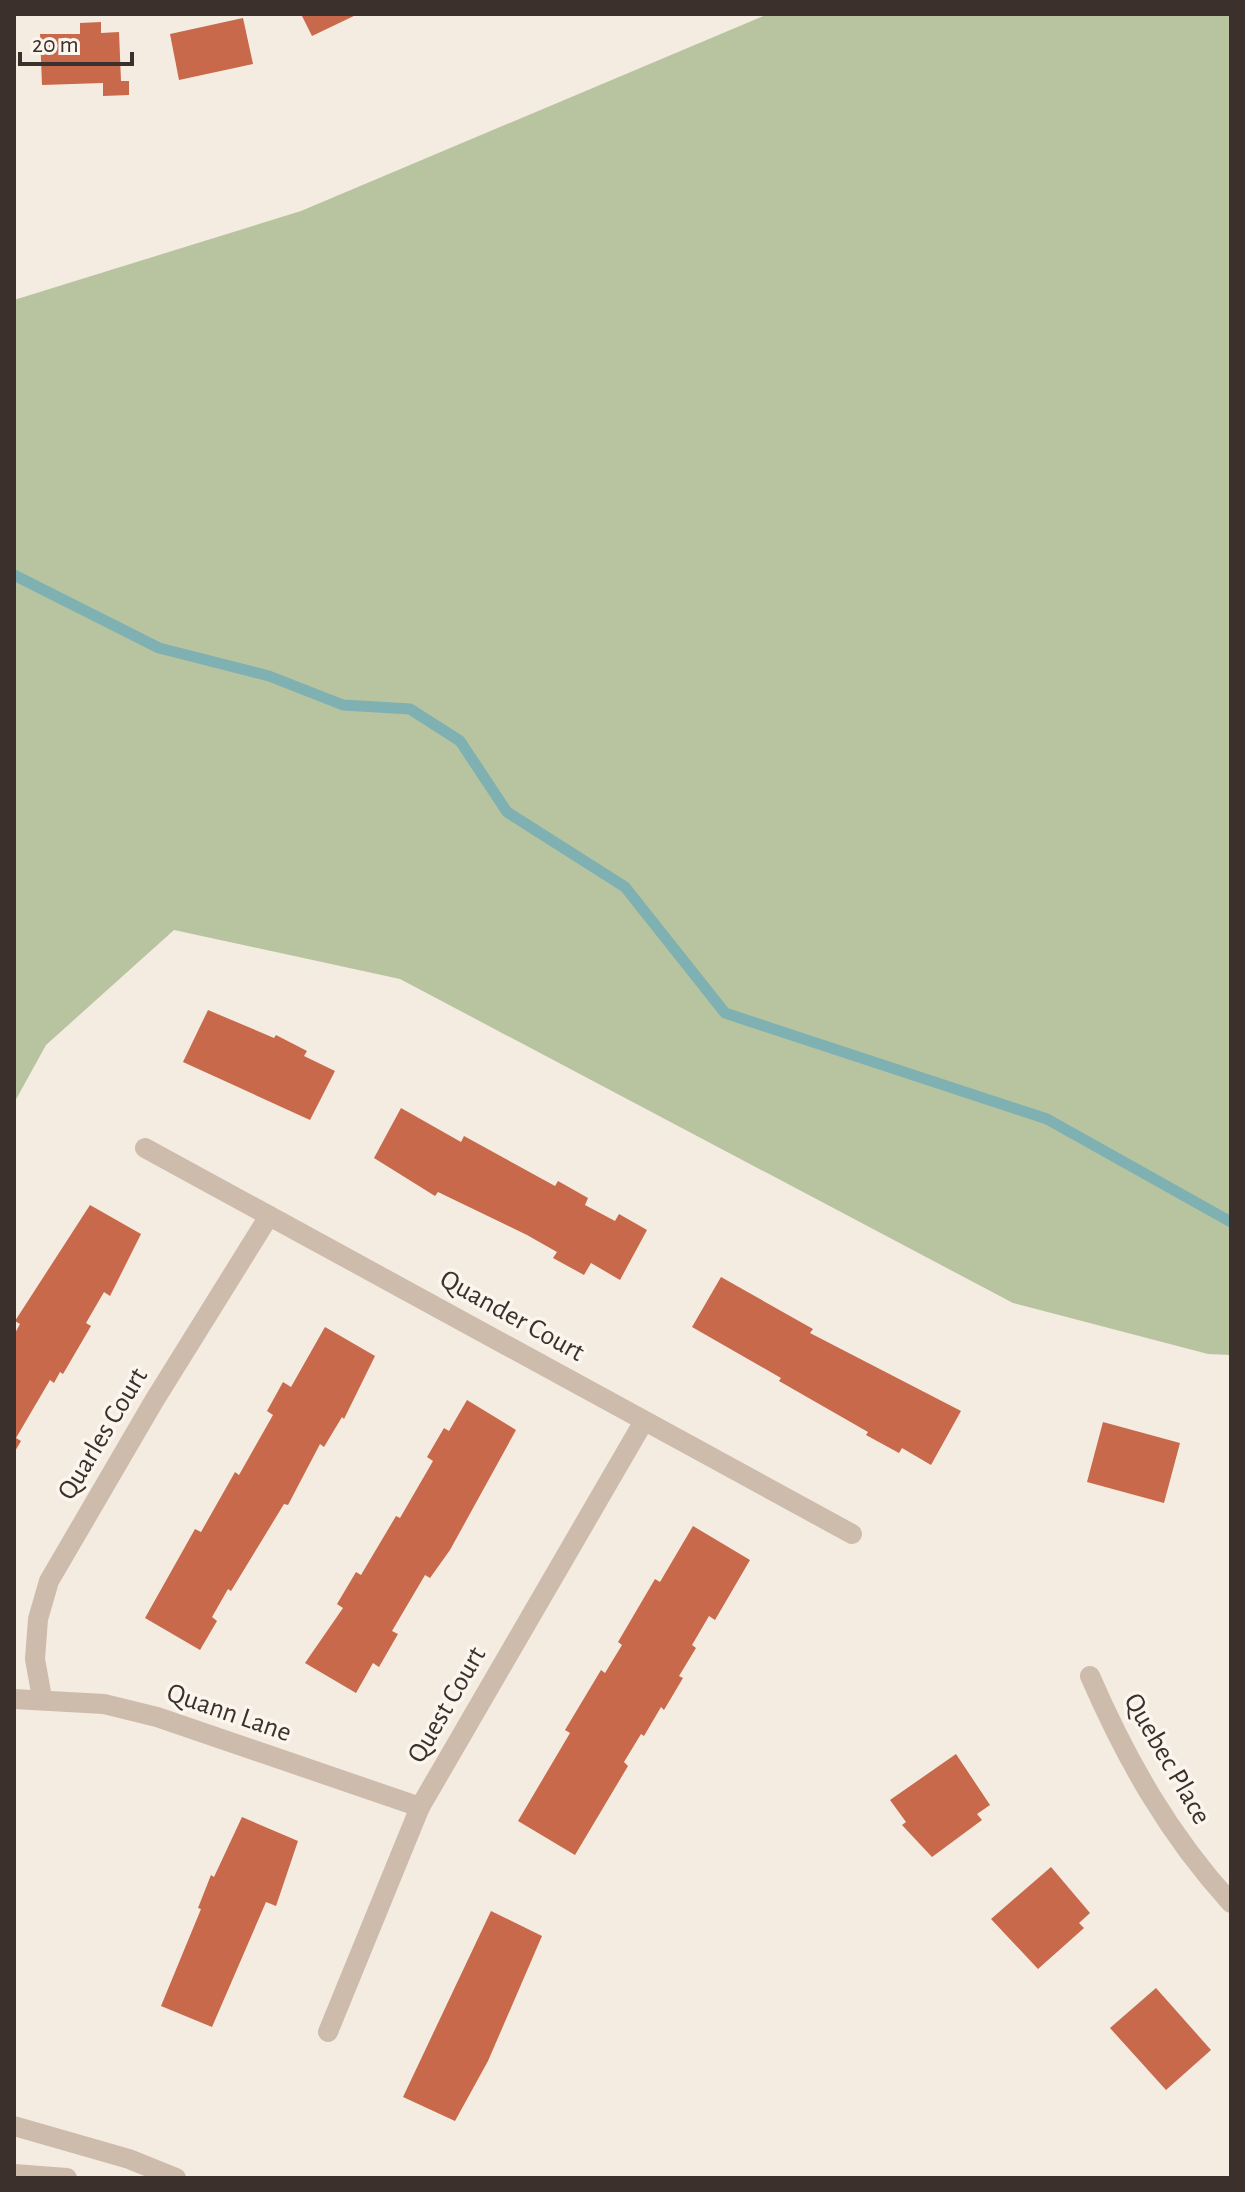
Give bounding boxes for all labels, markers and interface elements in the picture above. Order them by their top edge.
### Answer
scale bar [20,16,132,66]
text: 20 m [32,33,79,57]
street label: Quander Court [435,1265,589,1367]
street label: Quarles Court [53,1363,153,1505]
street label: Quest Court [403,1642,491,1768]
street label: Quann Lane [163,1679,295,1747]
street label: Quebec Place [1118,1689,1216,1829]

